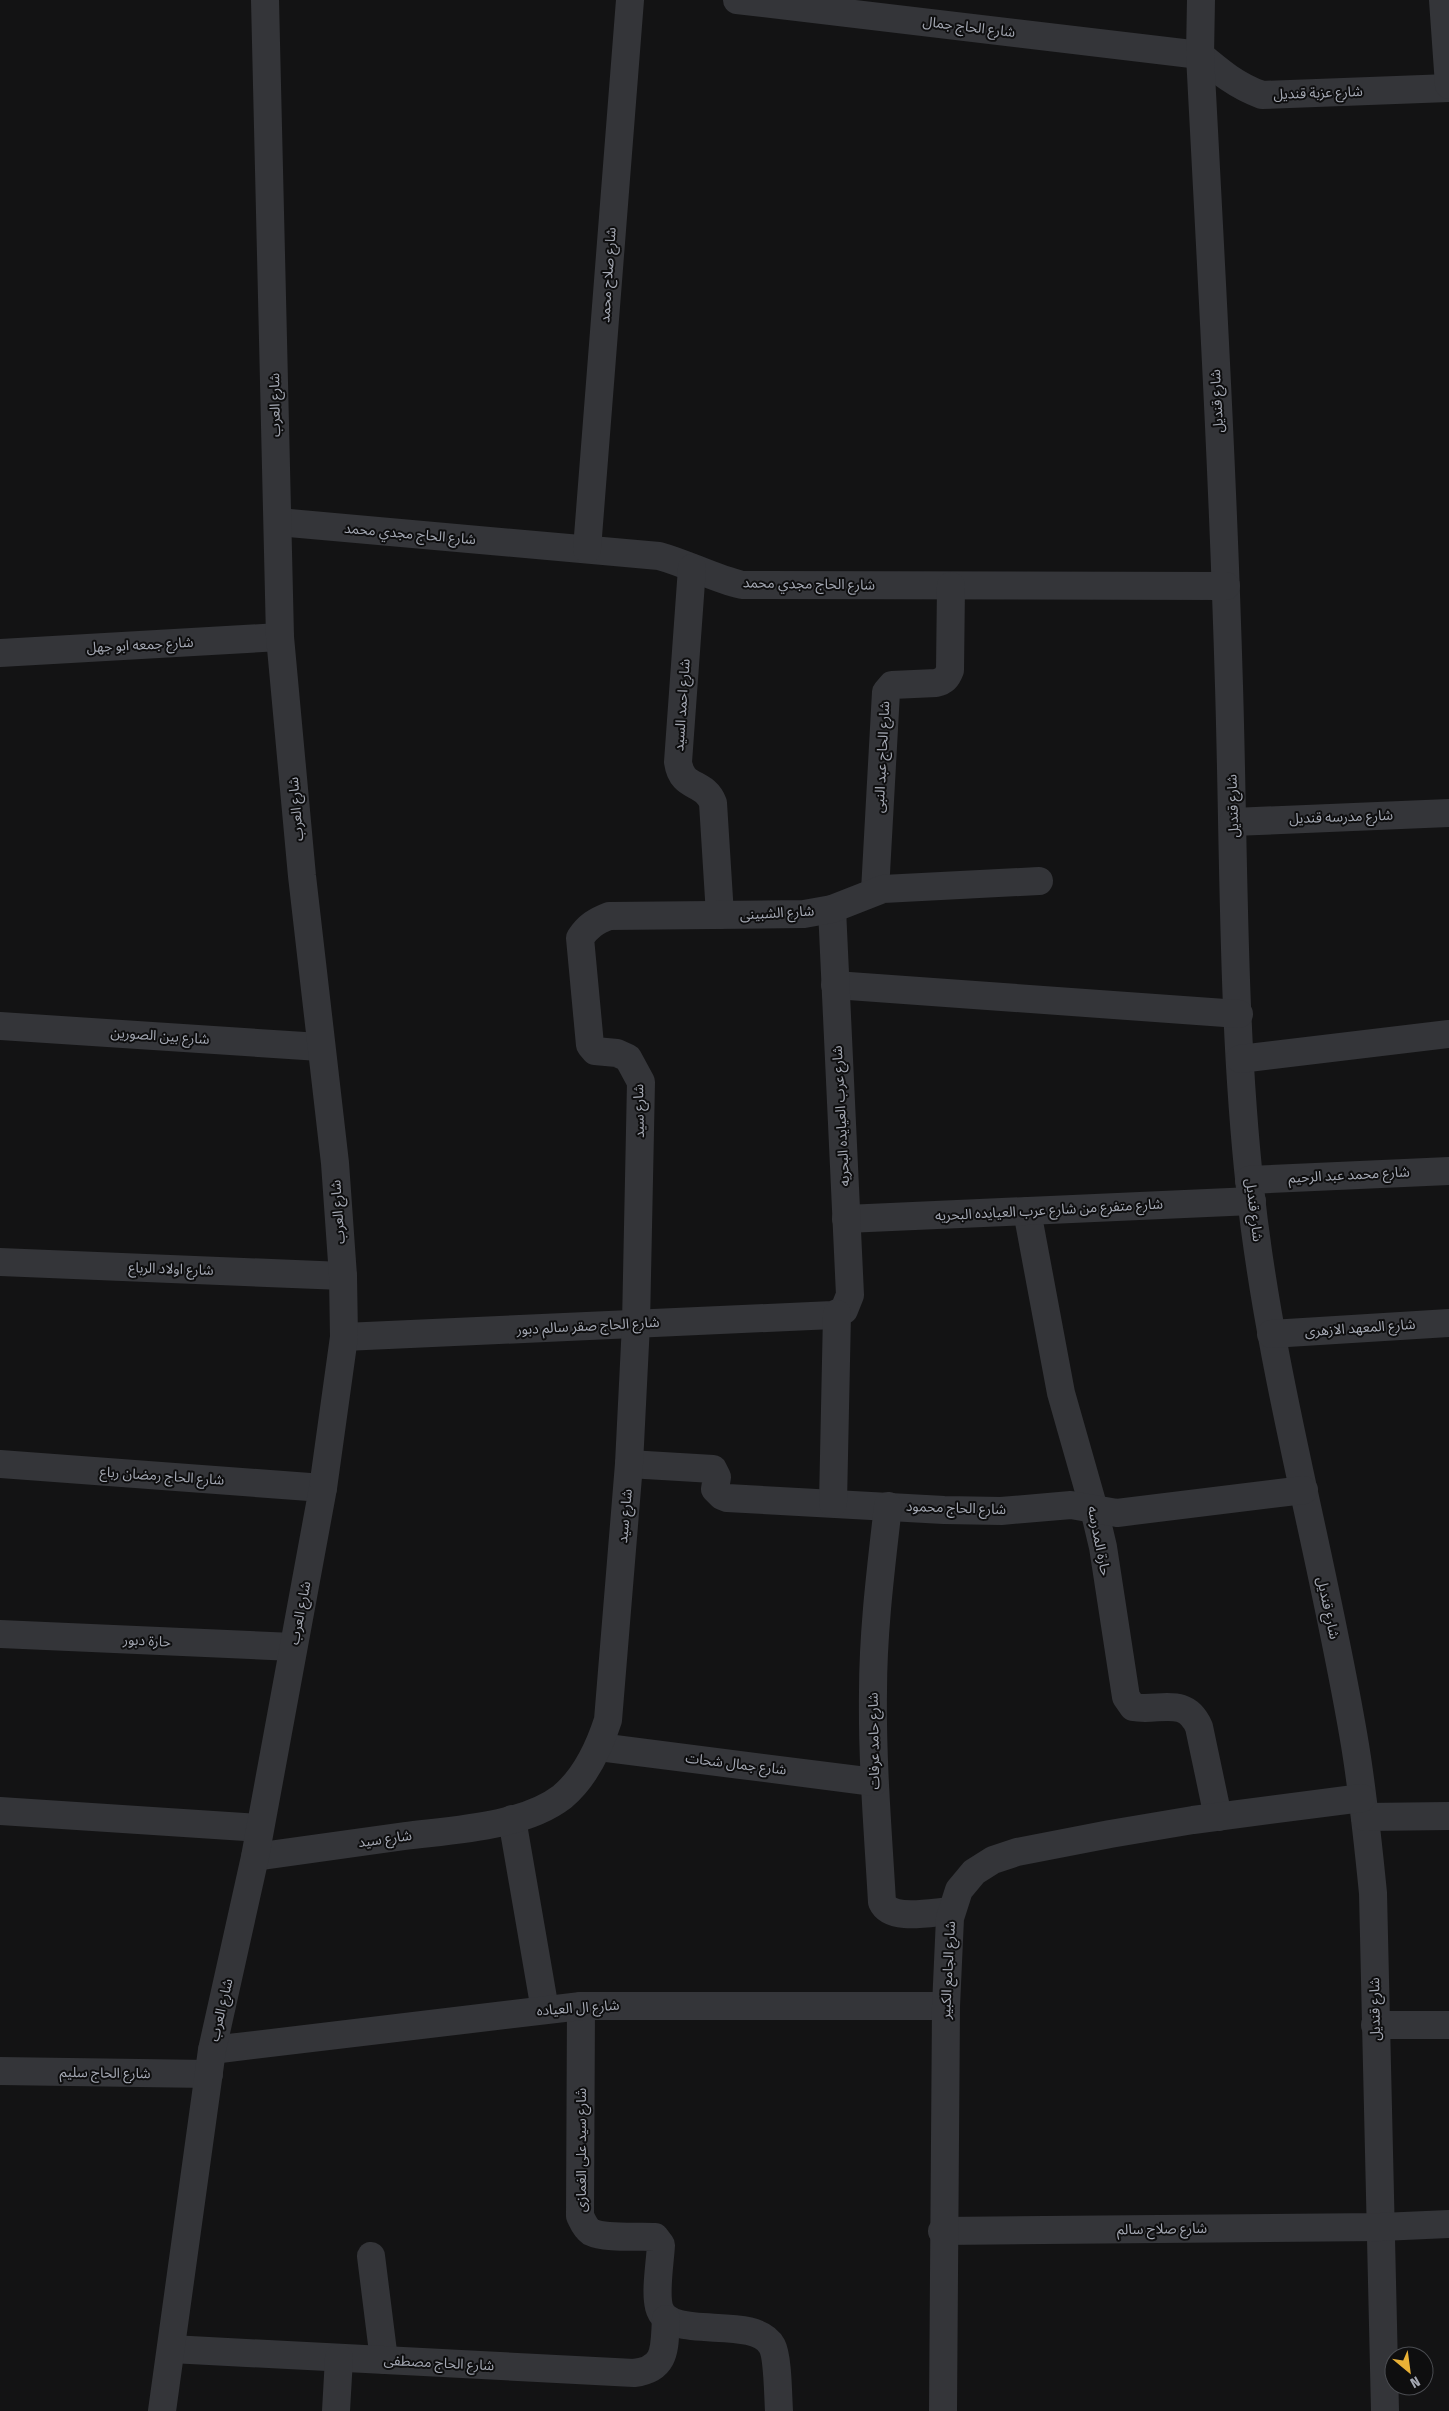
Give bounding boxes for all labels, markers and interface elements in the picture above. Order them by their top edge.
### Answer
street label: شارع الحاج جمال [922,13,1016,43]
street label: شارع عزبة قنديل [1273,83,1363,105]
street label: شارع صلاح محمد [596,227,622,323]
street label: شارع قنديل [1207,369,1229,433]
street label: شارع العرب [266,373,286,437]
street label: شارع الحاج مجدي محمد [343,520,477,550]
street label: شارع الحاج مجدي محمد [743,574,875,596]
street label: شارع جمعه ابو جهل [86,634,194,658]
street label: شارع احمد السيد [670,658,696,752]
street label: شارع الحاج عبد النبى [871,700,895,814]
street label: شارع قنديل [1223,774,1245,838]
street label: شارع العرب [285,776,309,842]
street label: شارع مدرسه قنديل [1289,807,1393,829]
street label: شارع الشبينى [739,903,815,925]
street label: شارع بين الصورين [110,1024,210,1050]
street label: شارع عرب العيايده البحريه [829,1045,855,1187]
street label: شارع سيد [630,1084,650,1138]
street label: شارع محمد عبد الرحيم [1288,1163,1410,1189]
street label: شارع قنديل [1240,1177,1266,1243]
street label: شارع العرب [327,1179,351,1245]
street label: شارع متفرع من شارع عرب العيايده البحريه [935,1196,1164,1226]
street label: شارع اولاد الرباع [128,1259,214,1281]
street label: شارع الحاج صقر سالم دبور [515,1314,660,1340]
street label: شارع المعهد الازهرى [1304,1316,1416,1342]
street label: شارع الحاج رمضان رباع [99,1463,225,1491]
street label: شارع سيد [614,1488,638,1544]
street label: شارع الحاج محمود [905,1498,1007,1520]
street label: حارة المدرسه [1084,1505,1114,1577]
street label: شارع قنديل [1311,1575,1343,1641]
street label: شارع العرب [286,1580,316,1647]
street label: حارة دبور [122,1631,171,1651]
street label: شارع حامد عرفات [865,1692,885,1790]
street label: شارع جمال شحات [684,1749,788,1781]
street label: شارع سيد [357,1827,413,1853]
street label: شارع الجامع الكبير [937,1920,961,2021]
street label: شارع العرب [205,1977,238,2044]
street label: شارع قنديل [1366,1977,1386,2041]
street label: شارع ال العياده [536,1997,620,2021]
street label: شارع الحاج سليم [59,2064,151,2084]
street label: شارع سيد على الغمازى [573,2088,592,2212]
street label: شارع صلاح سالم [1117,2220,1207,2240]
north arrow [1384,2346,1434,2396]
street label: شارع الحاج مصطفى [383,2352,495,2376]
text: N [1407,2372,1423,2391]

